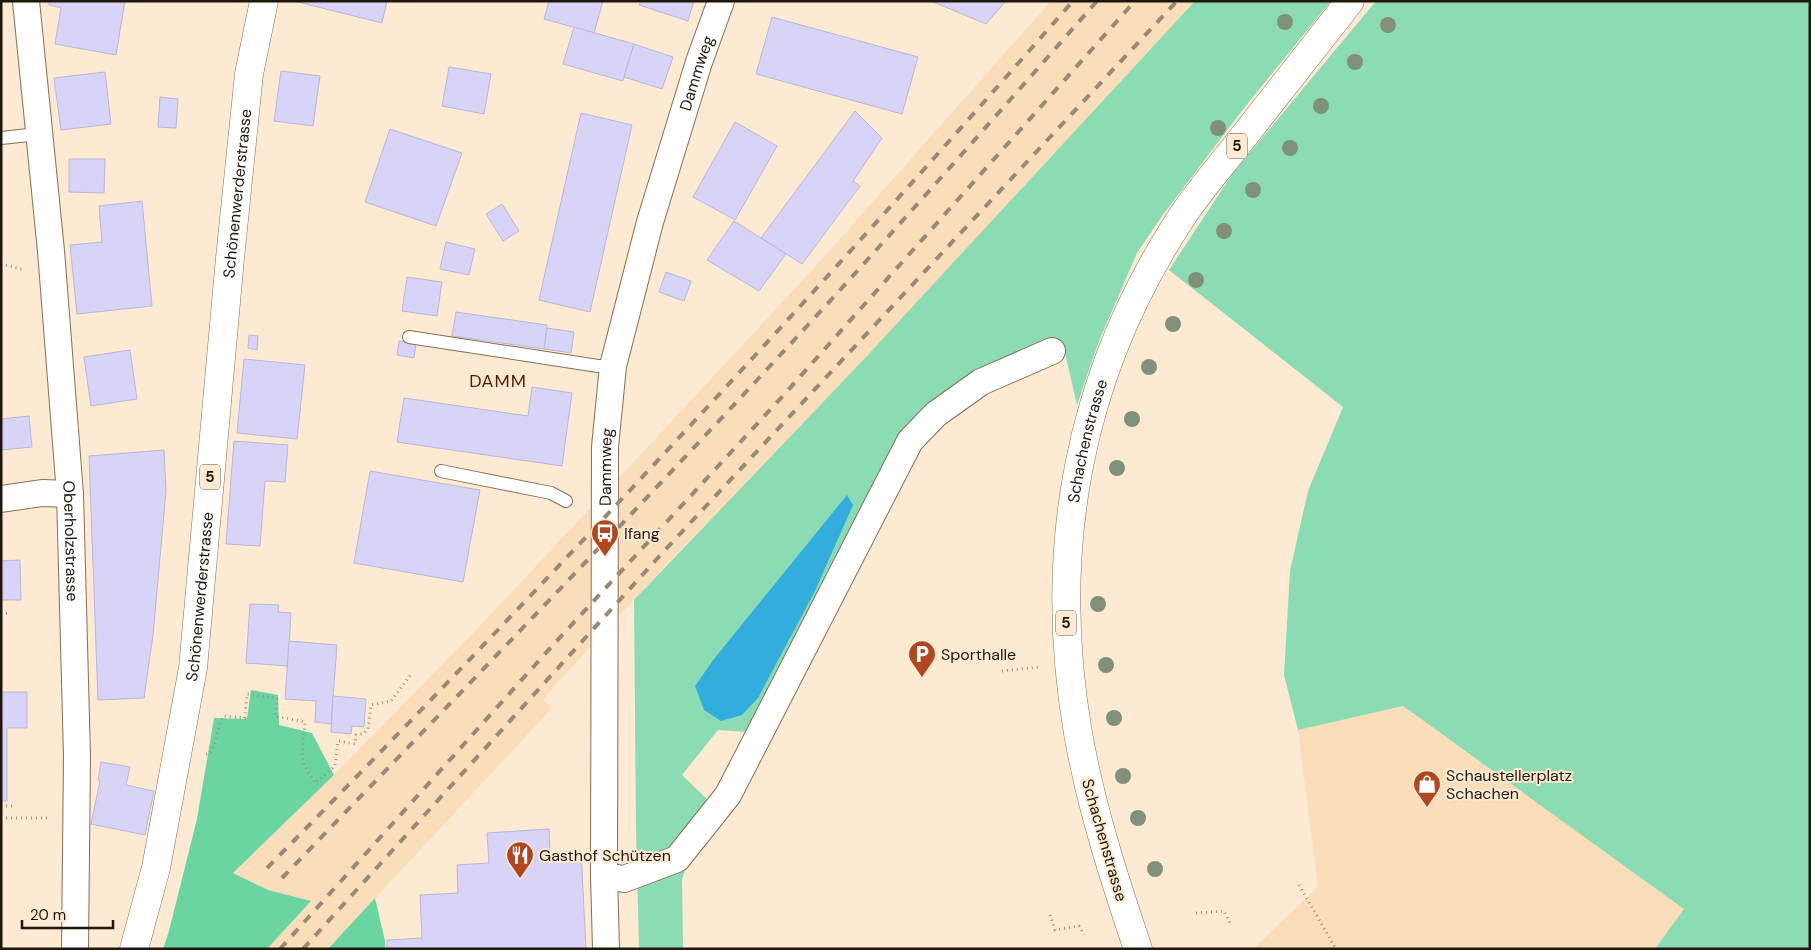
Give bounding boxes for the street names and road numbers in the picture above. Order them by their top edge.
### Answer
street label: Dammweg [675,33,719,114]
street label: Schönenwerderstrasse [218,108,256,279]
road number: 5 [1227,134,1247,158]
street label: Schachenstrasse [1063,376,1112,504]
street label: Dammweg [595,427,618,506]
road number: 5 [200,464,220,490]
street label: Oberholzstrasse [58,480,83,602]
street label: Schönenwerderstrasse [181,511,218,683]
road number: 5 [1056,610,1076,636]
street label: Schachenstrasse [1077,776,1132,904]

